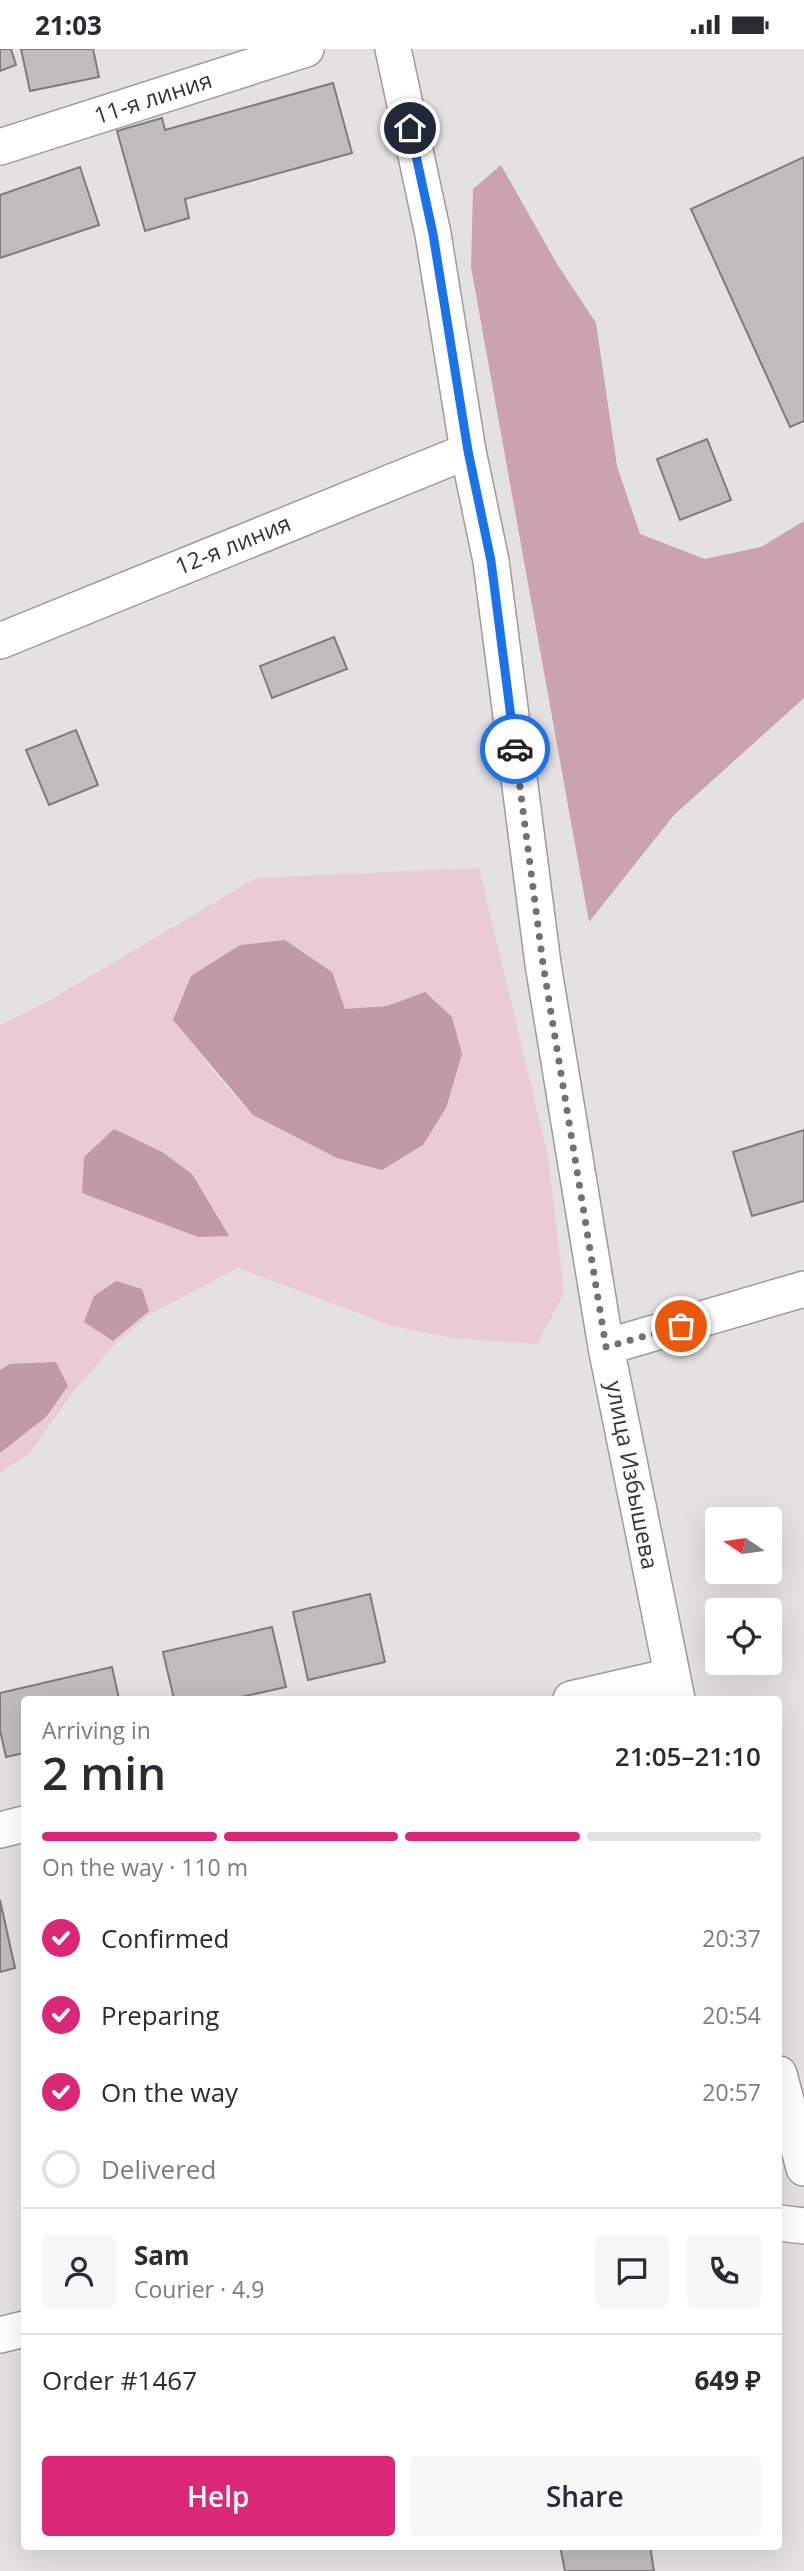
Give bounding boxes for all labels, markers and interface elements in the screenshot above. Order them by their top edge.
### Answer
text: 21:03 [35,7,102,43]
street label: 11-я линия [90,63,216,131]
pin [380,98,440,158]
icon: home [391,109,429,147]
street label: 12-я линия [170,506,295,582]
courier [480,714,550,784]
icon: car [496,730,534,768]
pin [651,1296,711,1356]
icon: bag [662,1307,700,1345]
street label: улица Избышева [599,1378,667,1572]
north arrow [705,1507,782,1584]
map controls [705,1507,782,1675]
button: locate [705,1598,782,1675]
text: Arriving in [42,1714,151,1746]
text: 21:05–21:10 [615,1738,761,1774]
text: 2 min [42,1741,166,1803]
text: On the way · 110 m [42,1851,248,1883]
icon: check [42,1919,80,1957]
text: Confirmed [101,1920,229,1956]
text: 20:37 [702,1922,761,1954]
icon: check [42,1996,80,2034]
text: Preparing [101,1997,219,2033]
text: 20:54 [702,1999,761,2031]
icon: check [42,2073,80,2111]
text: On the way [101,2074,238,2110]
text: 20:57 [702,2076,761,2108]
text: Delivered [101,2151,216,2187]
button: person [42,2234,116,2308]
button: chat [595,2234,669,2308]
button: phone [687,2234,761,2308]
text: Sam [134,2237,190,2273]
text: Courier · 4.9 [134,2273,264,2305]
text: Order #1467 [42,2362,197,2398]
text: 649 ₽ [695,2362,761,2398]
button: Help [42,2456,395,2536]
button: Share [409,2456,761,2536]

